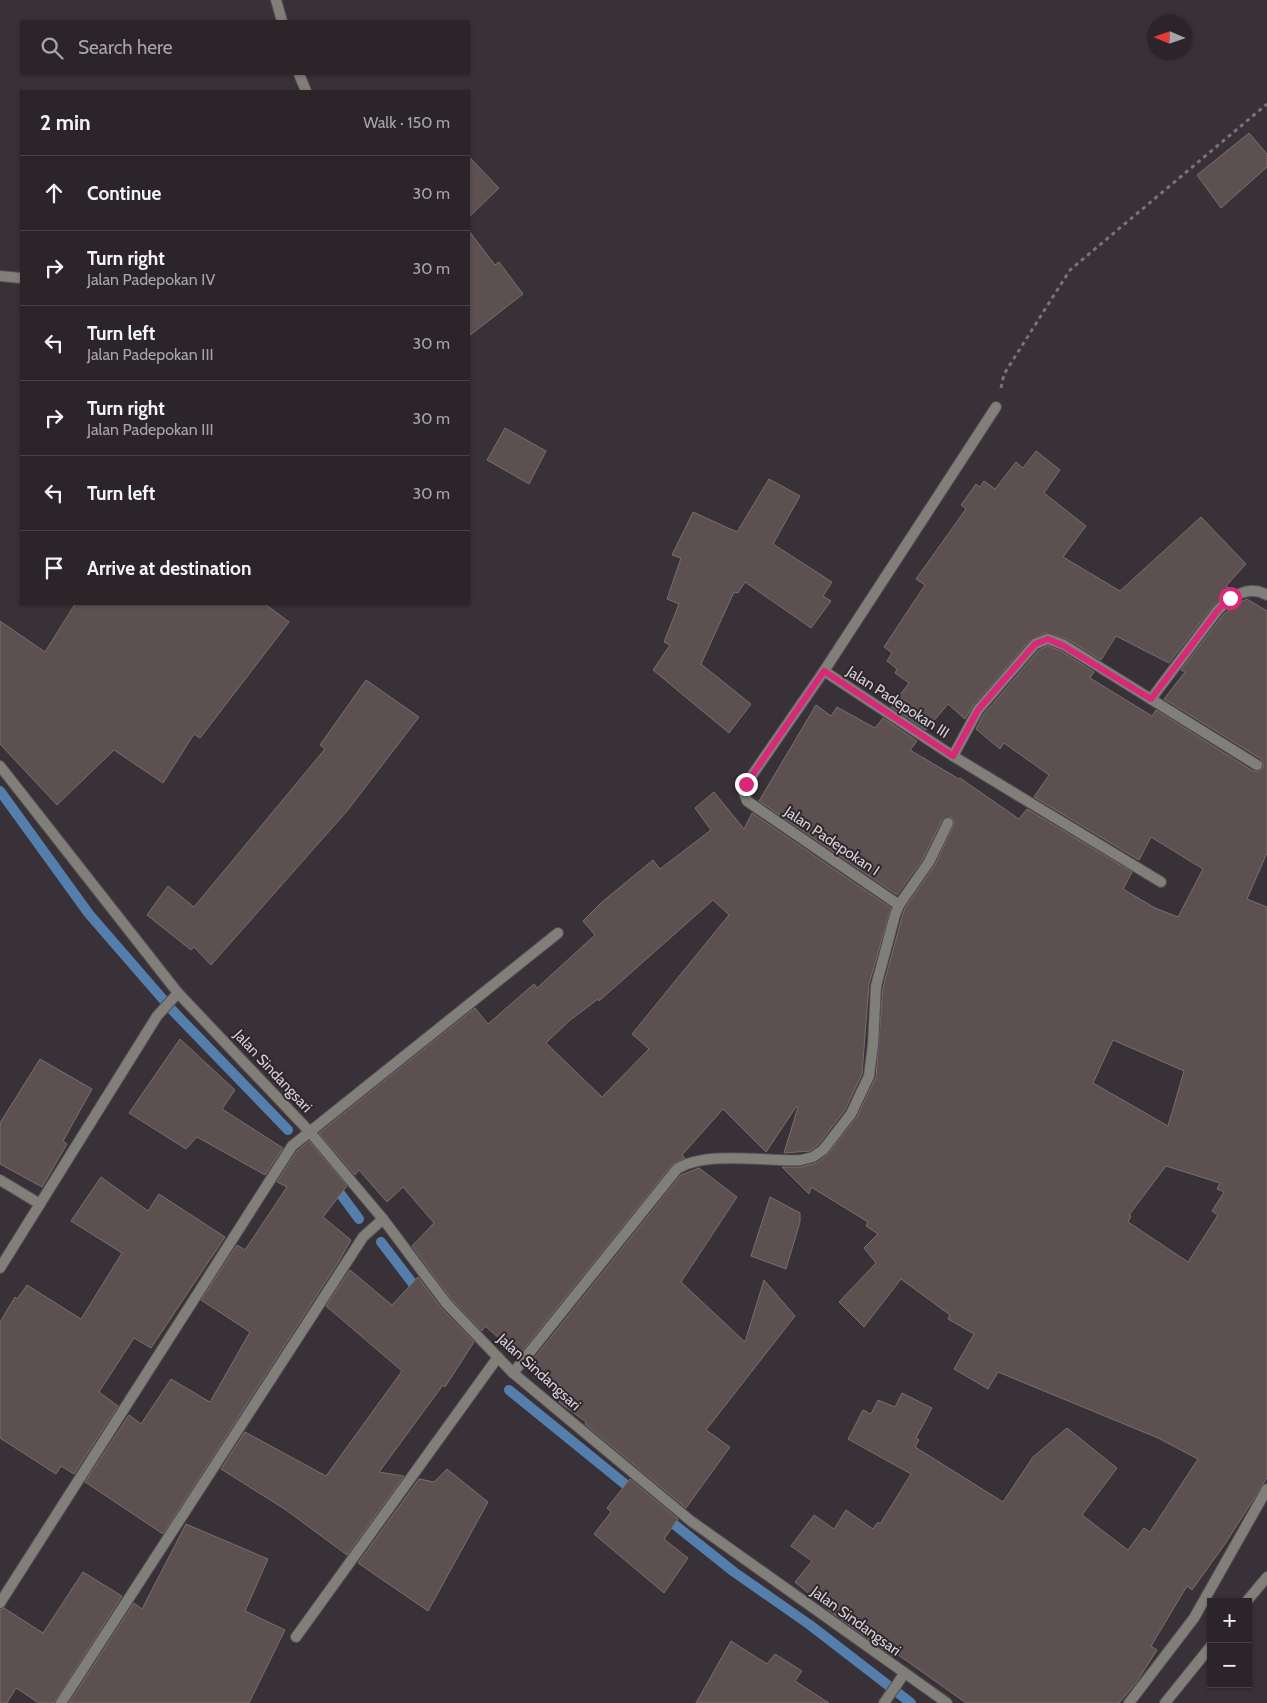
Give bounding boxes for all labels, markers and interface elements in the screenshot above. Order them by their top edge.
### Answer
north arrow [1147,15,1192,60]
search box [20,20,470,75]
icon: search [38,34,66,62]
text: Search here [78,36,172,59]
text: 2 min [40,110,91,135]
text: Walk · 150 m [363,113,450,132]
icon: ahead [40,179,68,207]
text: Continue [87,182,161,205]
text: 30 m [413,184,450,203]
text: Turn right [87,247,165,270]
icon: right [40,254,68,282]
text: 30 m [413,259,450,278]
text: Jalan Padepokan IV [87,270,215,289]
text: Turn left [87,322,155,345]
icon: left [40,329,68,357]
text: 30 m [413,334,450,353]
text: Jalan Padepokan III [87,345,214,364]
text: Turn right [87,397,165,420]
icon: right [40,404,68,432]
text: 30 m [413,409,450,428]
text: Jalan Padepokan III [87,420,214,439]
icon: left [40,479,68,507]
text: Turn left [87,482,155,505]
text: 30 m [413,484,450,503]
icon: arrive [40,554,68,582]
text: Arrive at destination [87,557,251,580]
route start [1219,587,1242,610]
street label: Jalan Padepokan III [843,662,953,742]
route end [735,773,758,796]
street label: Jalan Padepokan I [780,802,883,879]
street label: Jalan Sindangsari [229,1025,316,1116]
street label: Jalan Sindangsari [493,1329,585,1414]
street label: Jalan Sindangsari [807,1582,904,1660]
map controls [1207,1598,1252,1688]
button: + [1207,1598,1252,1643]
button: − [1207,1643,1252,1688]

